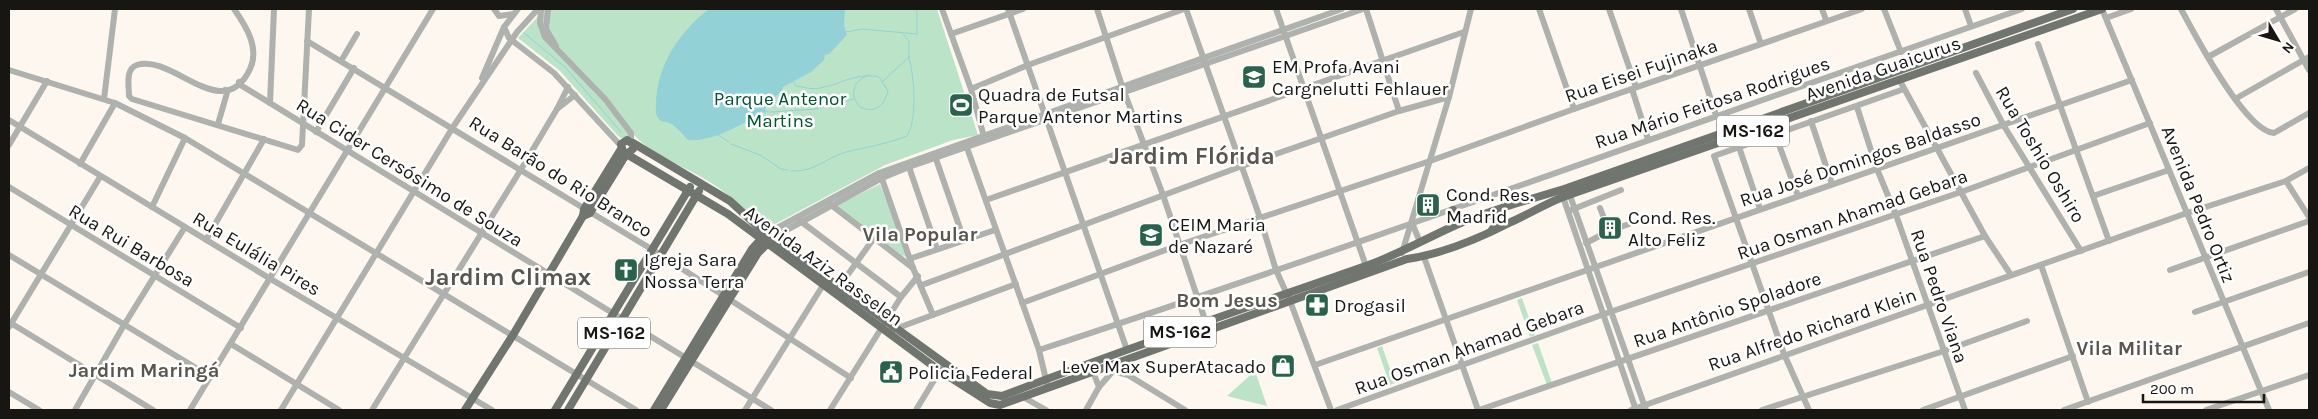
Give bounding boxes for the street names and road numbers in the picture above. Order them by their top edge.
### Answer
street label: Avenida Guaicurus [1803,32,1964,106]
street label: Rua Eisei Fujinaka [1562,34,1721,107]
street label: Rua Mário Feitosa Rodrigues [1592,52,1833,154]
street label: Rua Toshio Oshiro [1991,82,2090,227]
street label: Rua Cider Cersósimo de Souza [292,94,527,252]
street label: Rua José Domingos Baldasso [1737,108,1984,212]
street label: Rua Barão do Rio Branco [465,111,656,242]
road number: MS-162 [1717,115,1789,146]
street label: Avenida Pedro Ortiz [2157,123,2240,286]
street label: Rua Osman Ahamad Gebara [1734,165,1971,265]
street label: Rua Rui Barbosa [65,200,198,292]
street label: Avenida Aziz Rasselen [740,201,907,331]
street label: Rua Eulália Pires [189,207,324,301]
street label: Rua Pedro Viana [1906,226,1972,366]
street label: Rua Antônio Spoladore [1631,267,1824,352]
street label: Rua Alfredo Richard Klein [1705,284,1919,376]
street label: Rua Osman Ahamad Gebara [1352,296,1587,400]
road number: MS-162 [1144,316,1216,348]
road number: MS-162 [578,317,650,348]

